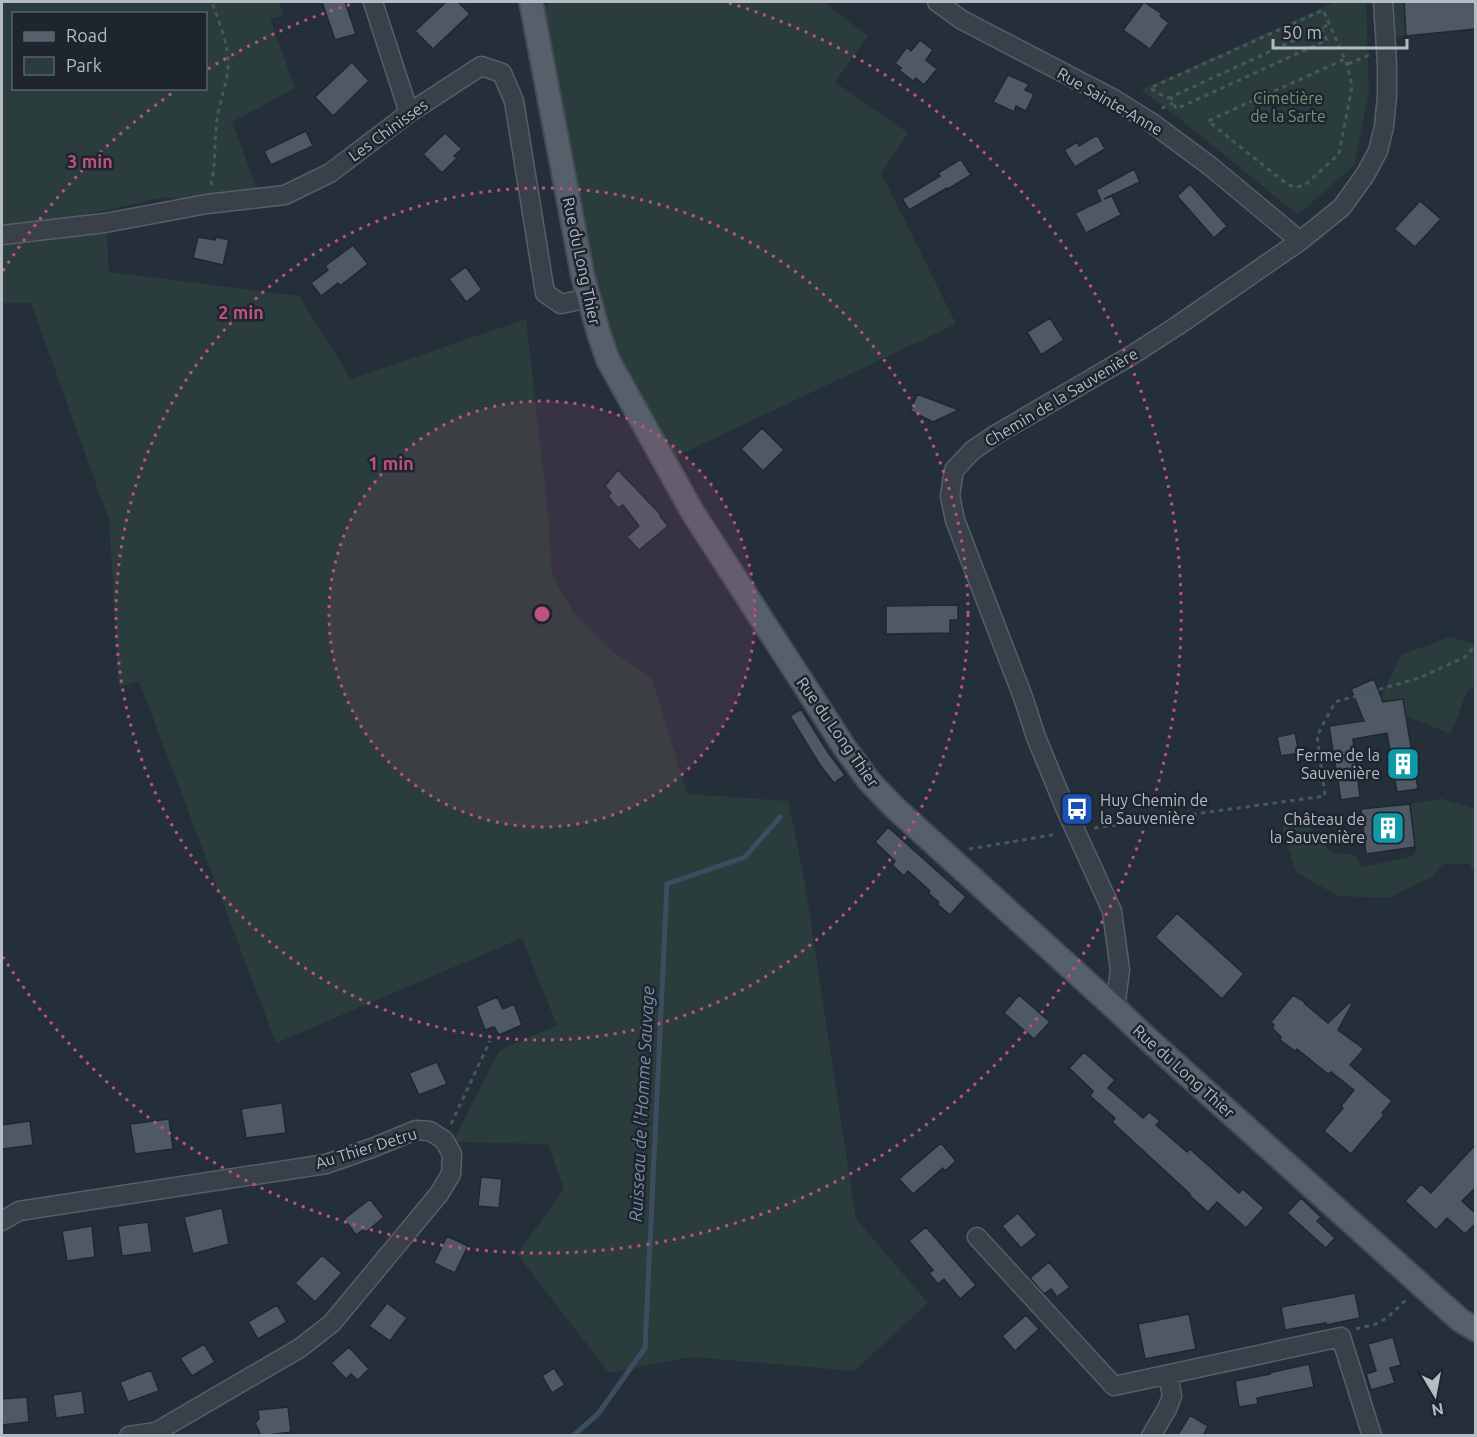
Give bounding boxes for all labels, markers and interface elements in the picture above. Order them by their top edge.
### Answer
legend [12,12,207,90]
scale bar [1273,12,1406,50]
text: 50 m [1282,22,1322,42]
text: Road [66,25,108,45]
text: Park [66,55,102,75]
street label: Rue Sainte-Anne [1054,64,1166,138]
park label: Cimetière de la Sarte [1250,89,1326,125]
street label: Les Chinisses [345,95,431,165]
text: 3 min [67,151,113,171]
street label: Rue du Long Thier [560,196,604,326]
text: 2 min [218,302,264,322]
street label: Chemin de la Sauvenière [981,344,1141,450]
text: 1 min [368,453,414,473]
centre of rings [532,604,552,624]
street label: Rue du Long Thier [793,674,883,790]
place label: Ferme de la Sauvenière [1296,746,1380,782]
building icon: Ferme de la Sauvenière [1385,746,1421,782]
bus stop icon: Huy Chemin de la Sauvenière [1059,791,1095,827]
place label: Huy Chemin de la Sauvenière [1100,791,1208,827]
place label: Château de la Sauvenière [1270,810,1365,846]
building icon: Château de la Sauvenière [1370,810,1406,846]
water label: Ruisseau de l'Homme Sauvage [625,986,657,1222]
street label: Rue du Long Thier [1130,1021,1238,1121]
street label: Au Thier Detru [313,1124,419,1172]
north arrow [1405,1365,1465,1425]
text: N [1430,1400,1445,1420]

